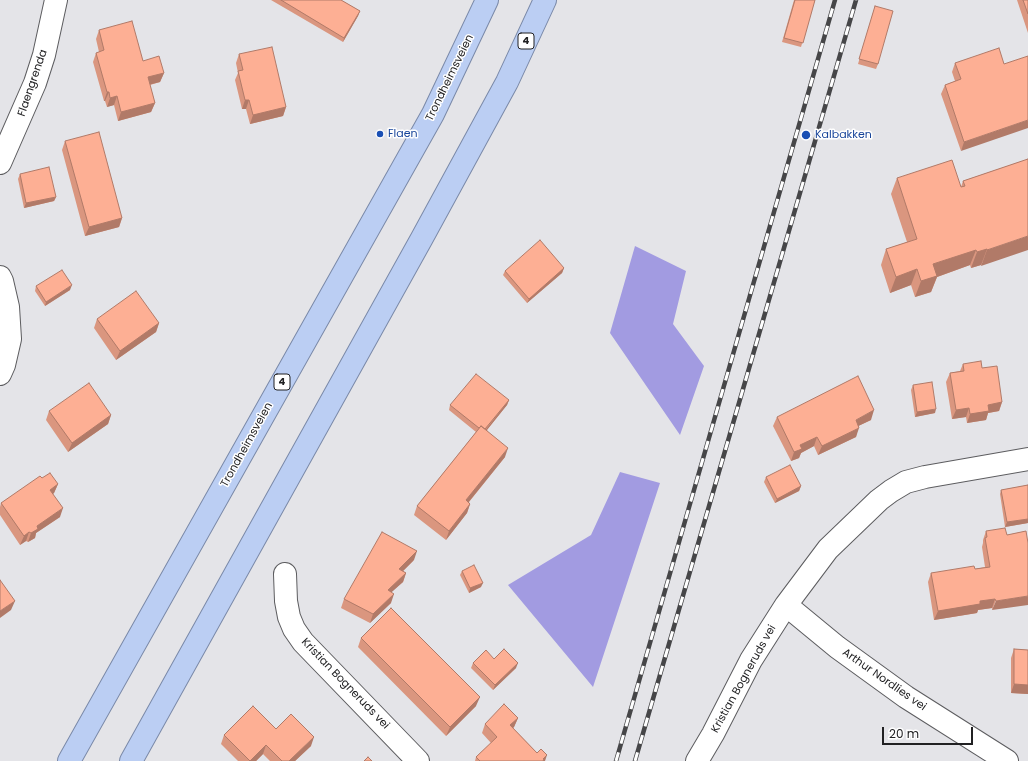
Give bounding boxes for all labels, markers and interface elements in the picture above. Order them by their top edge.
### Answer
street label: Trondheimsveien [423,33,477,123]
road number: 4 [518,33,534,49]
street label: Flaengrenda [15,48,51,118]
place label: Flaen [388,127,418,141]
place label: Kalbakken [815,128,872,142]
marker: Flaen [375,129,385,139]
marker: Kalbakken [800,129,812,141]
road number: 4 [274,374,290,390]
street label: Trondheimsveien [218,400,276,490]
street label: Kristian Bogneruds vei [709,623,779,735]
street label: Kristian Bogneruds vei [298,636,392,732]
street label: Arthur Nordlies vei [839,646,929,714]
scale bar [884,719,975,745]
text: 20 m [889,725,919,742]

